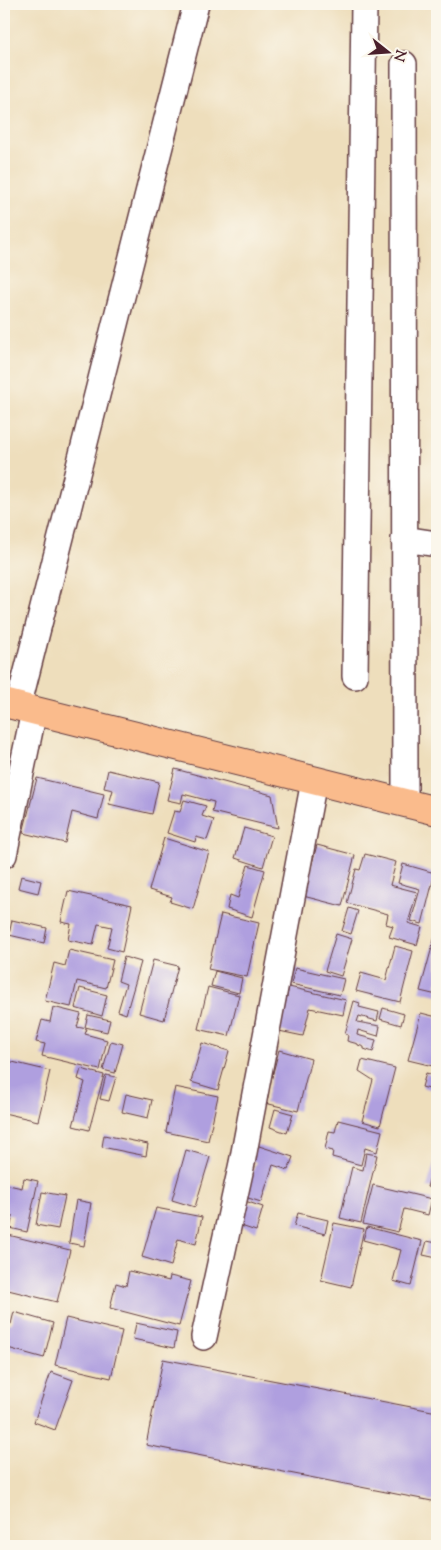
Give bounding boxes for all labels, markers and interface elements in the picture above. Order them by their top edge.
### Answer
north arrow [364,28,414,78]
text: N [387,47,410,63]

